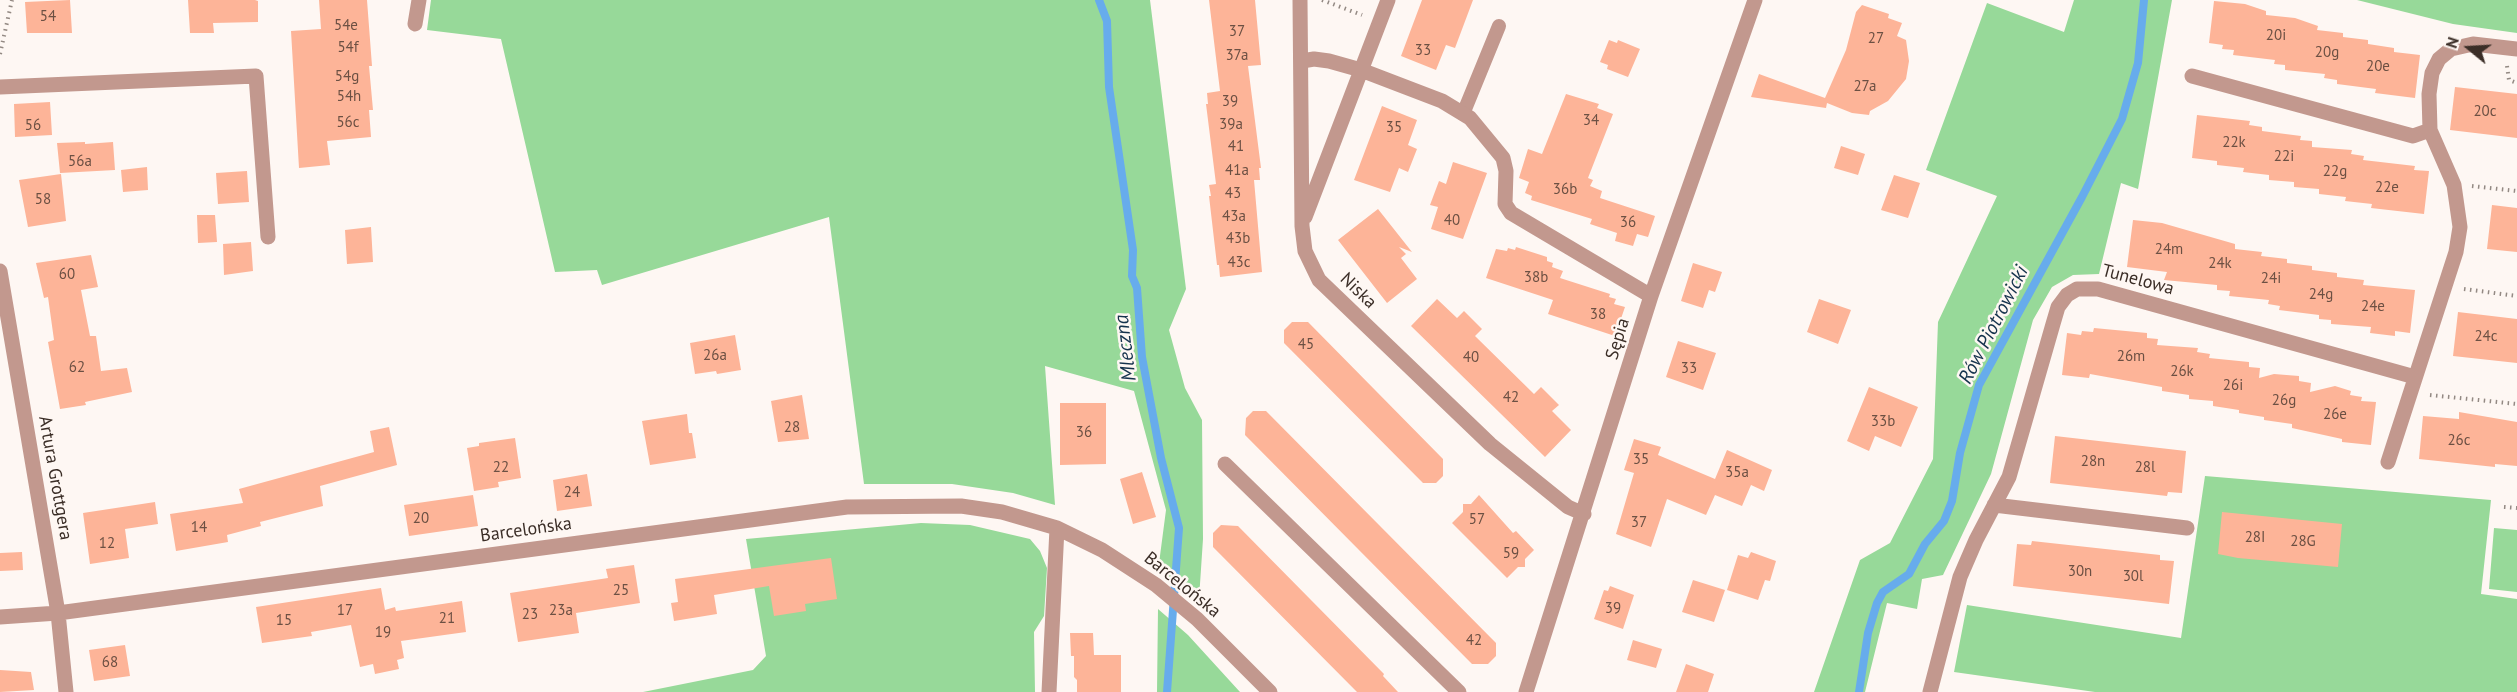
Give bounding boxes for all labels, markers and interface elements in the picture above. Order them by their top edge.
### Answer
house number: 54 [40,8,56,26]
house number: 54e [334,17,358,35]
north arrow [2439,18,2499,78]
house number: 37 [1229,23,1245,41]
house number: 20i [2266,27,2286,45]
house number: 27 [1868,30,1884,48]
text: N [2441,34,2463,51]
house number: 54f [337,39,359,57]
house number: 33 [1415,42,1431,60]
house number: 20g [2315,44,2339,62]
house number: 37a [1225,47,1249,65]
house number: 20e [2366,58,2390,76]
house number: 54g [335,68,359,86]
house number: 27a [1853,78,1877,96]
house number: 54h [337,88,361,106]
house number: 39 [1222,93,1238,111]
house number: 20c [2473,103,2497,121]
house number: 34 [1583,112,1599,130]
house number: 56c [336,114,360,132]
house number: 39a [1219,116,1243,134]
house number: 56 [25,117,41,135]
house number: 35 [1386,119,1402,137]
house number: 22k [2222,134,2246,152]
house number: 41 [1228,138,1244,156]
house number: 22i [2274,148,2294,166]
house number: 56a [68,153,92,171]
house number: 41a [1225,162,1249,180]
house number: 22g [2323,163,2347,181]
house number: 22e [2375,179,2399,197]
house number: 36b [1553,181,1577,199]
house number: 43 [1225,185,1241,203]
house number: 58 [35,191,51,209]
house number: 43a [1222,208,1246,226]
house number: 40 [1444,212,1460,230]
house number: 36 [1620,214,1636,232]
house number: 43b [1226,230,1250,248]
house number: 24m [2155,241,2183,259]
house number: 43c [1227,254,1251,272]
house number: 24k [2208,255,2232,273]
street label: Tunelowa [2100,260,2176,300]
water label: Rów Piotrowicki [1954,262,2034,388]
house number: 60 [59,266,75,284]
street label: Niska [1335,269,1381,313]
house number: 38b [1524,269,1548,287]
house number: 24i [2261,270,2281,288]
house number: 24g [2309,286,2333,304]
house number: 24e [2361,298,2385,316]
house number: 38 [1590,306,1606,324]
water label: Mleczna [1110,313,1142,383]
street label: Sępia [1602,316,1634,362]
house number: 24c [2474,328,2498,346]
house number: 45 [1298,336,1314,354]
house number: 26a [703,347,727,365]
house number: 26m [2117,348,2145,366]
house number: 40 [1463,349,1479,367]
house number: 62 [69,359,85,377]
house number: 33 [1681,360,1697,378]
house number: 26k [2170,363,2194,381]
house number: 26i [2223,377,2243,395]
house number: 42 [1503,389,1519,407]
house number: 26g [2272,392,2296,410]
house number: 26e [2323,406,2347,424]
house number: 33b [1871,413,1895,431]
street label: Artura Grottgera [33,414,77,542]
house number: 28 [784,419,800,437]
house number: 36 [1076,424,1092,442]
house number: 26c [2447,432,2471,450]
house number: 35 [1633,451,1649,469]
house number: 28n [2081,453,2105,471]
house number: 22 [493,459,509,477]
house number: 28l [2135,459,2155,477]
house number: 35a [1725,464,1749,482]
house number: 24 [564,484,580,502]
house number: 20 [413,510,429,528]
house number: 57 [1469,511,1485,529]
street label: Barcelońska [479,513,573,547]
house number: 37 [1631,514,1647,532]
house number: 14 [191,519,207,537]
house number: 28I [2245,529,2265,547]
house number: 28G [2290,533,2316,551]
house number: 12 [99,535,115,553]
house number: 59 [1503,545,1519,563]
street label: Barcelońska [1139,548,1225,622]
house number: 30n [2068,563,2092,581]
house number: 30l [2123,568,2143,586]
house number: 25 [613,582,629,600]
house number: 39 [1605,600,1621,618]
house number: 17 [337,602,353,620]
house number: 23a [549,602,573,620]
house number: 23 [522,606,538,624]
house number: 21 [439,610,455,628]
house number: 15 [276,612,292,630]
house number: 19 [375,624,391,642]
house number: 42 [1466,632,1482,650]
house number: 68 [102,654,118,672]

